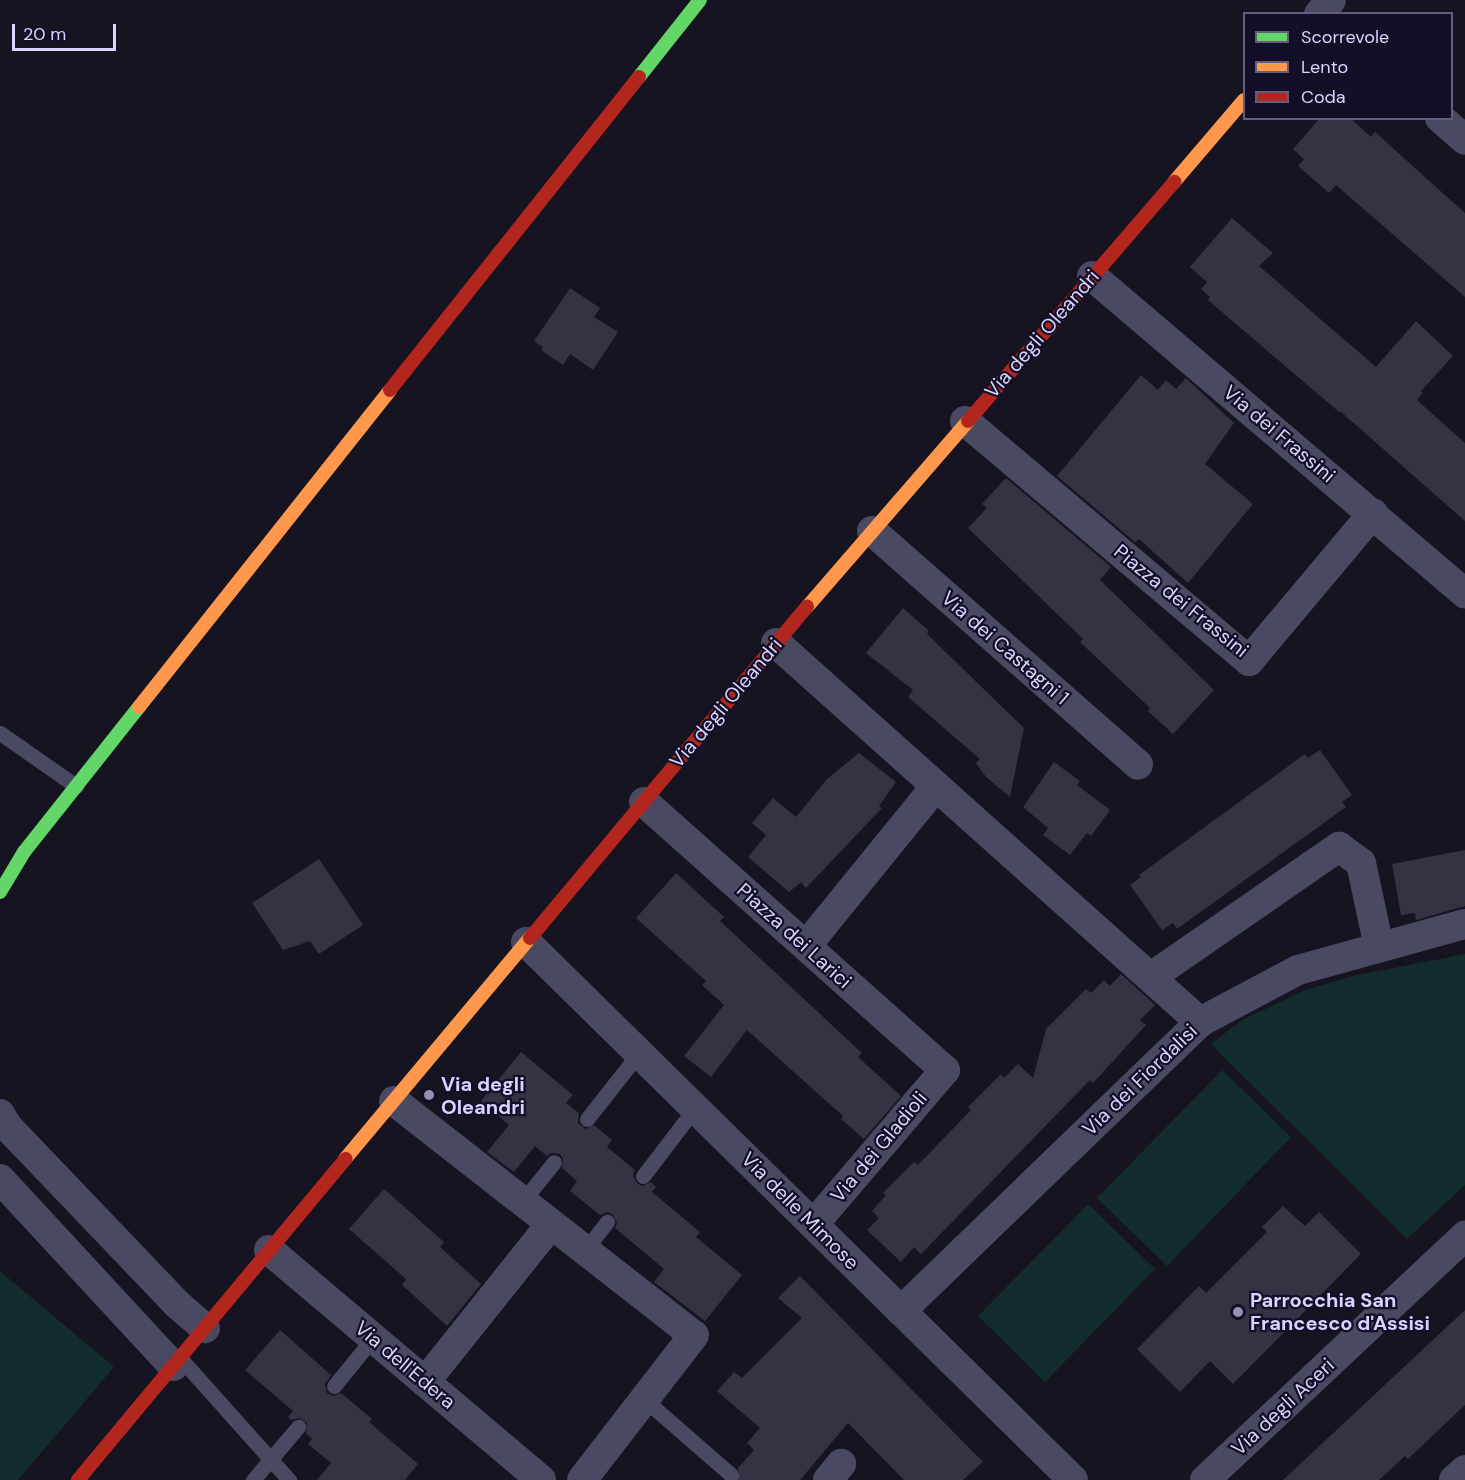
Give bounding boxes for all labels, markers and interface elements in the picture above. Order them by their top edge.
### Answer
scale bar [15,12,118,50]
legend [1243,12,1453,120]
text: 20 m [23,22,66,46]
text: Scorrevole [1301,25,1389,49]
text: Lento [1301,55,1348,79]
text: Coda [1301,85,1346,109]
street label: Via degli Oleandri [980,265,1104,403]
street label: Via dei Frassini [1218,380,1340,488]
street label: Piazza dei Frassini [1109,539,1253,663]
street label: Via dei Castagni 1 [936,586,1074,710]
street label: Via degli Oleandri [665,633,787,773]
street label: Piazza dei Larici [732,878,856,994]
street label: Via dei Fiordalisi [1078,1019,1202,1141]
place label: Via degli Oleandri [441,1072,525,1119]
street label: Via dei Gladioli [826,1087,932,1207]
marker: Via degli Oleandri [422,1088,436,1102]
street label: Via delle Mimose [736,1147,864,1275]
place label: Parrocchia San Francesco d'Assisi [1250,1288,1430,1335]
marker: Parrocchia San Francesco d'Assisi [1231,1305,1245,1319]
street label: Via dell'Edera [350,1316,460,1414]
street label: Via degli Aceri [1227,1353,1339,1461]

